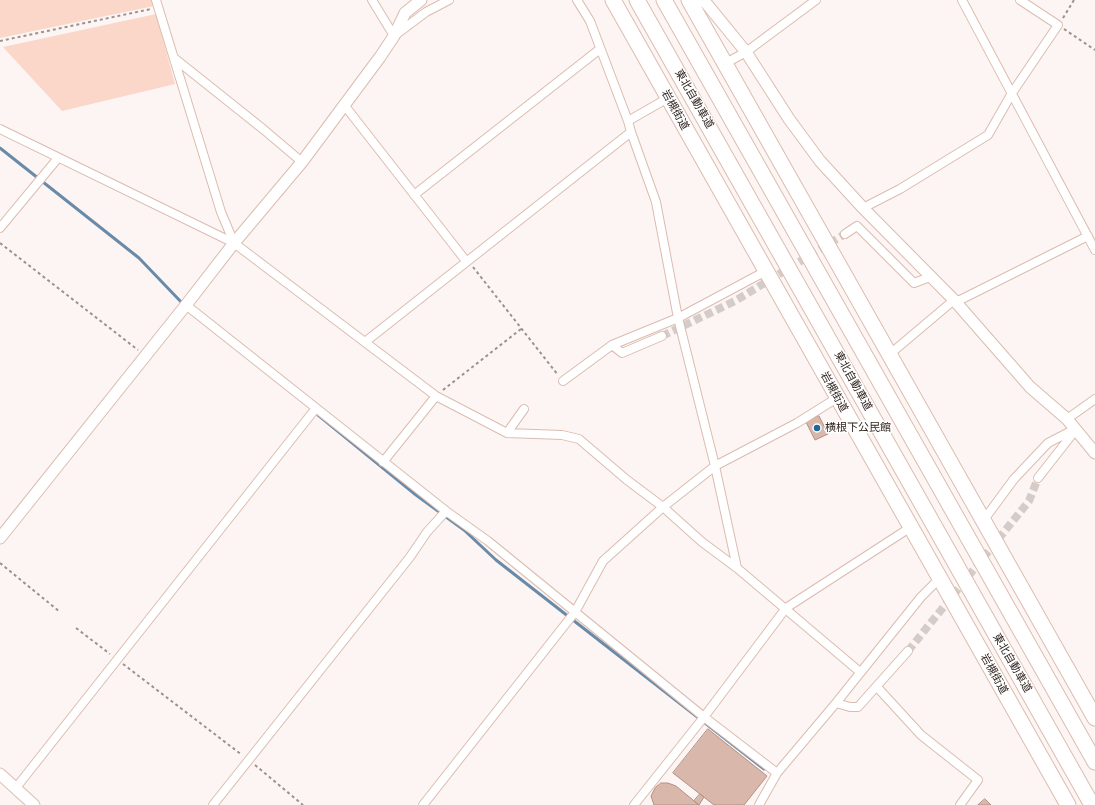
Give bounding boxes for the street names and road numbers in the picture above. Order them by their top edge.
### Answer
street label: 東北自動車道 [672,67,716,131]
street label: 岩槻街道 [659,88,691,132]
street label: 東北自動車道 [831,349,875,413]
street label: 岩槻街道 [818,370,850,414]
street label: 東北自動車道 [990,631,1034,695]
street label: 岩槻街道 [978,652,1010,696]

